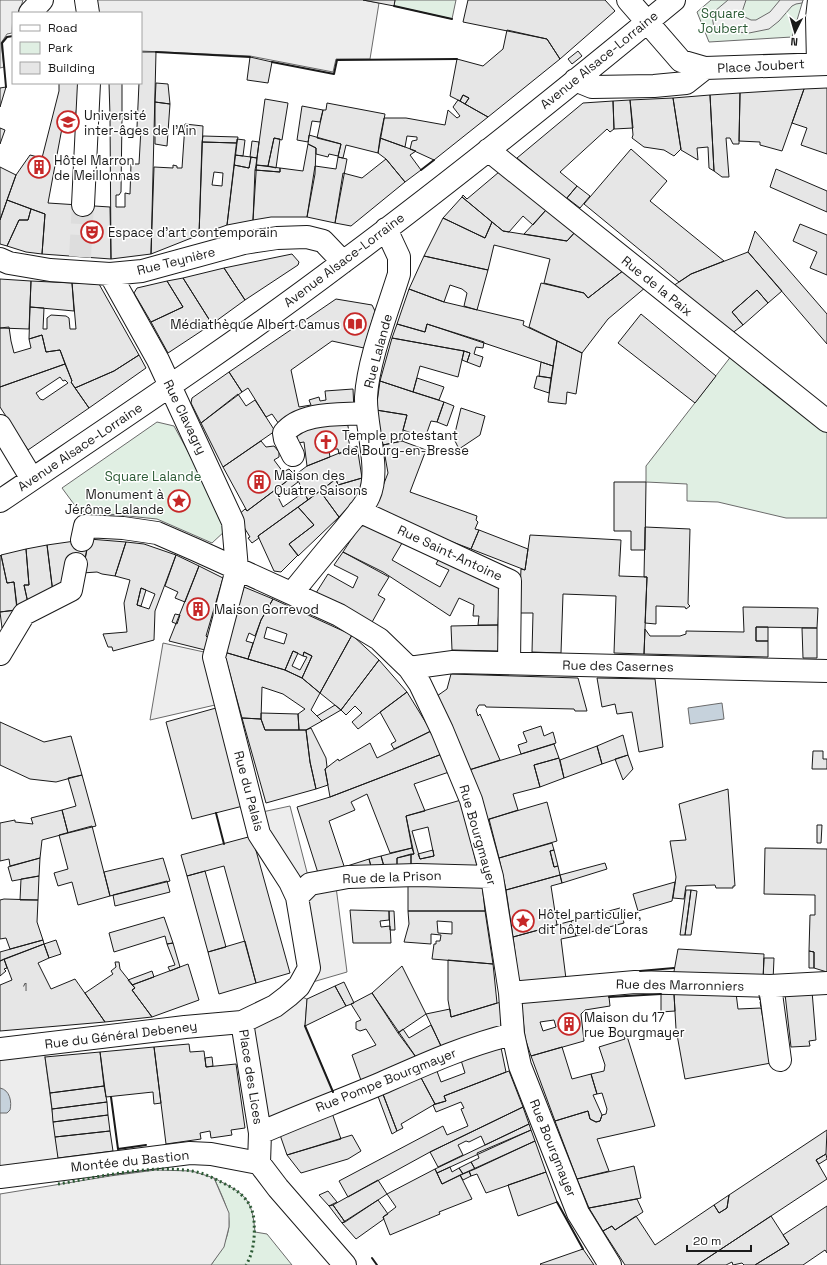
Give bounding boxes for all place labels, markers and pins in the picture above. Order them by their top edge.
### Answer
place label: Université inter-âges de l'Ain [84,107,197,139]
school or university icon: Université inter-âges de l'Ain [55,109,81,135]
place label: Hôtel Marron de Meillonnas [54,152,140,184]
building icon: Hôtel Marron de Meillonnas [26,154,52,180]
theatre icon: Espace d'art contemporain [79,219,105,245]
place label: Espace d'art contemporain [108,224,278,241]
library icon: Médiathèque Albert Camus [342,311,368,337]
place label: Médiathèque Albert Camus [170,316,340,333]
place label: Temple protestant de Bourg-en-Bresse [342,427,469,459]
church icon: Temple protestant de Bourg-en-Bresse [313,429,339,455]
place label: Maison des Quatre Saisons [274,467,368,499]
building icon: Maison des Quatre Saisons [246,469,272,495]
place label: Monument à Jérôme Lalande [65,486,165,518]
place icon: Monument à Jérôme Lalande [166,488,192,514]
building icon: Maison Gorrevod [185,596,211,622]
place label: Maison Gorrevod [214,601,319,618]
place label: Hôtel particulier, dit hôtel de Loras [538,906,648,938]
place icon: Hôtel particulier, dit hôtel de Loras [510,908,536,934]
place label: Maison du 17 rue Bourgmayer [584,1009,685,1041]
building icon: Maison du 17 rue Bourgmayer [556,1011,582,1037]

